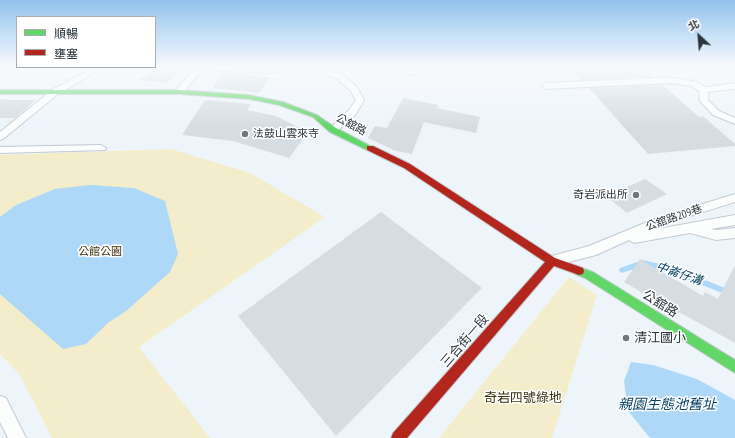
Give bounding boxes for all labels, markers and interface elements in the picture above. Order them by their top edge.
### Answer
legend [16,16,156,68]
north arrow [679,16,719,56]
text: 北 [686,17,702,34]
text: 順暢 [54,26,78,41]
text: 壅塞 [54,46,78,61]
street label: 公舘路 [333,111,369,139]
place label: 法鼓山雲來寺 [253,127,319,141]
marker: 法鼓山雲來寺 [240,129,250,139]
place label: 奇岩派出所 [573,188,628,202]
marker: 奇岩派出所 [631,190,641,200]
street label: 公舘路209巷 [644,202,704,234]
park label: 公館公園 [78,245,122,259]
water label: 中崙仔溝 [654,259,704,289]
street label: 公舘路 [639,287,681,321]
street label: 三合街一段 [438,311,492,371]
place label: 清江國小 [634,330,686,346]
marker: 清江國小 [621,333,631,343]
park label: 奇岩四號綠地 [484,390,562,406]
water label: 親園生態池舊址 [618,397,716,413]

